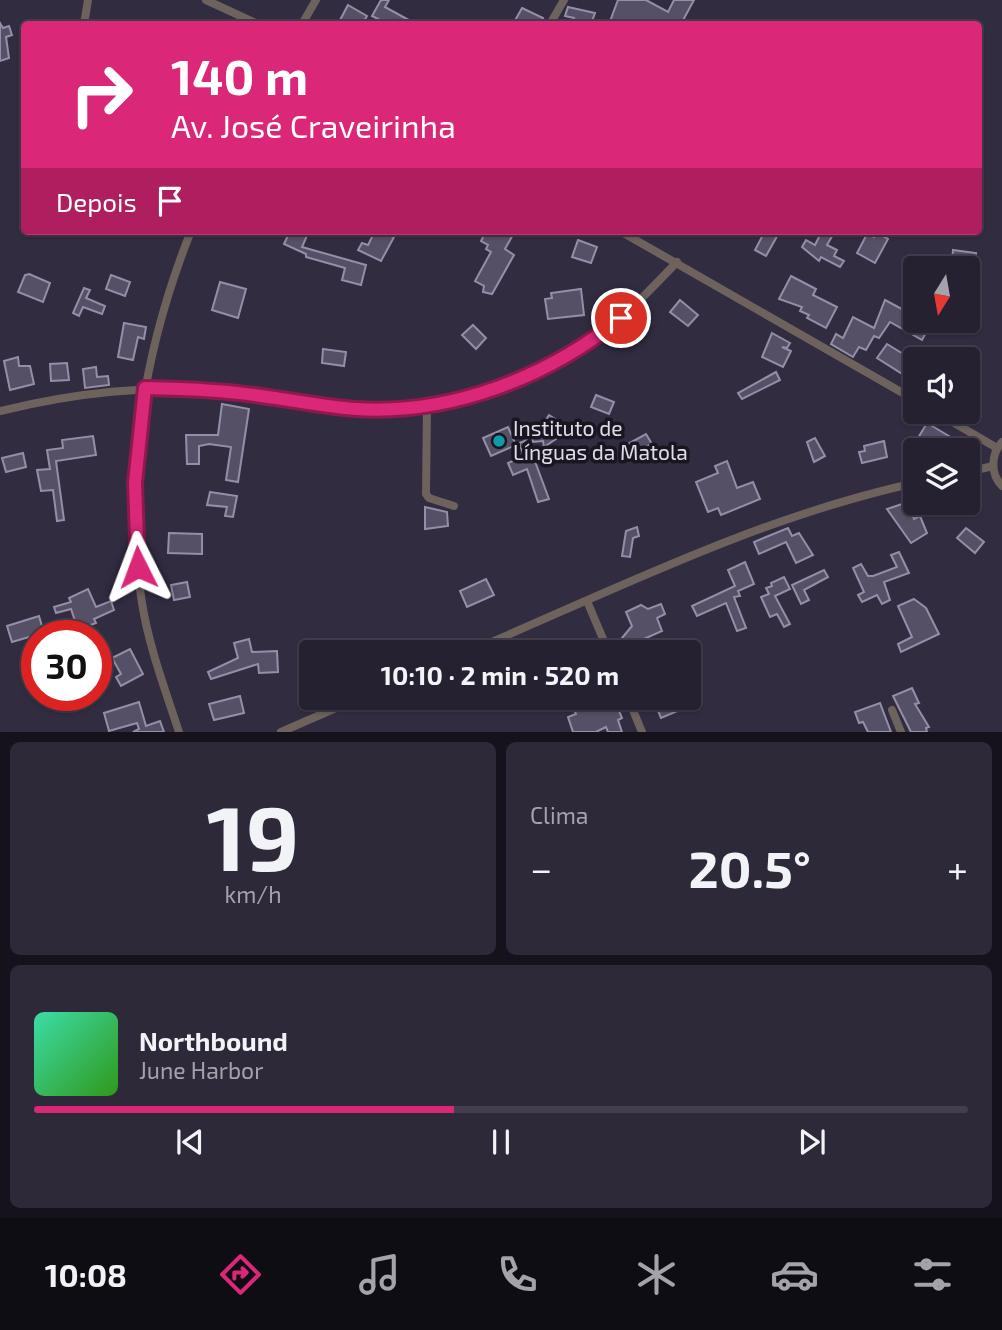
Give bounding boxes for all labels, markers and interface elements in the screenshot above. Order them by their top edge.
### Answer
text: 140 m [171,46,308,105]
icon: right [56,49,147,140]
text: Av. José Craveirinha [171,106,456,144]
icon: arrive [151,182,189,220]
text: Depois [56,186,137,217]
north arrow [903,256,980,332]
map controls [903,256,980,515]
pin [591,288,651,348]
icon: arrive [602,299,640,337]
button: sound [903,347,980,424]
place label: Instituto de Línguas da Matola [513,415,688,464]
marker: Instituto de Línguas da Matola [491,433,507,449]
button: layers [903,438,980,515]
position arrow [101,530,175,604]
speed limit sign: 30 [21,620,112,711]
text: 10:10 · 2 min · 520 m [381,659,619,690]
text: 19 [206,780,300,889]
text: Clima [530,801,588,829]
text: 20.5° [688,836,811,898]
text: − [530,845,552,891]
text: + [947,845,968,891]
text: km/h [224,880,282,908]
text: Northbound [139,1025,288,1056]
text: June Harbor [139,1056,263,1084]
icon: previous [171,1123,209,1161]
icon: pause [482,1123,520,1161]
icon: next [793,1123,831,1161]
icon: directions [216,1250,265,1299]
icon: music [355,1250,404,1299]
icon: phone [493,1250,542,1299]
icon: climate [632,1250,681,1299]
icon: car [770,1250,819,1299]
icon: filters [908,1250,957,1299]
text: 10:08 [45,1255,127,1293]

